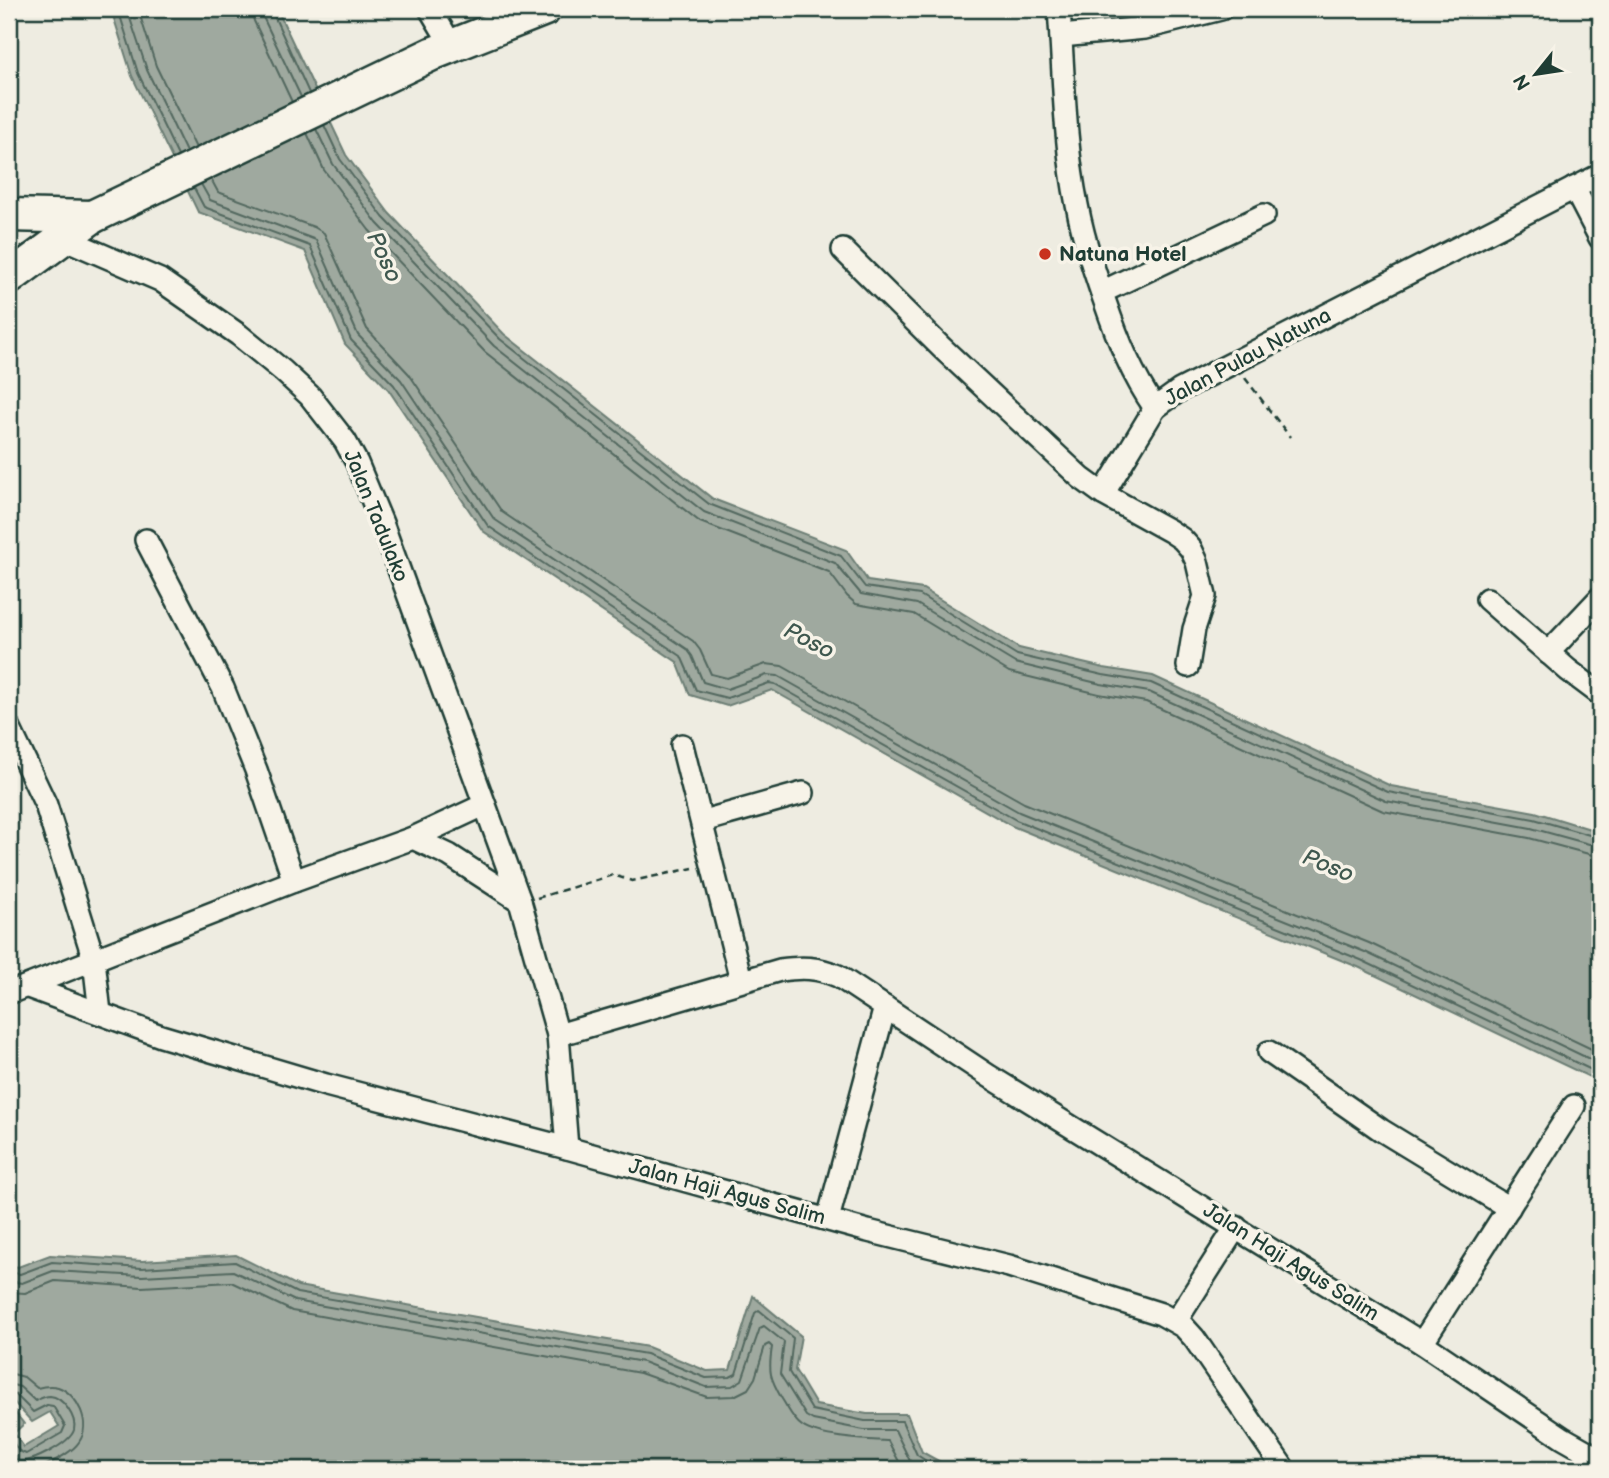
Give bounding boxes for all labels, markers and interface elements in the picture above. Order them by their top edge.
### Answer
north arrow [1500,38,1570,108]
text: N [1509,70,1536,94]
water label: Poso [360,227,408,287]
place label: Natuna Hotel [1059,242,1187,267]
marker: Natuna Hotel [1037,246,1053,262]
street label: Jalan Pulau Natuna [1161,303,1335,411]
street label: Jalan Tadulako [338,446,414,586]
water label: Poso [779,617,839,665]
water label: Poso [1298,843,1358,889]
street label: Jalan Haji Agus Salim [626,1154,828,1230]
street label: Jalan Haji Agus Salim [1198,1198,1384,1326]

